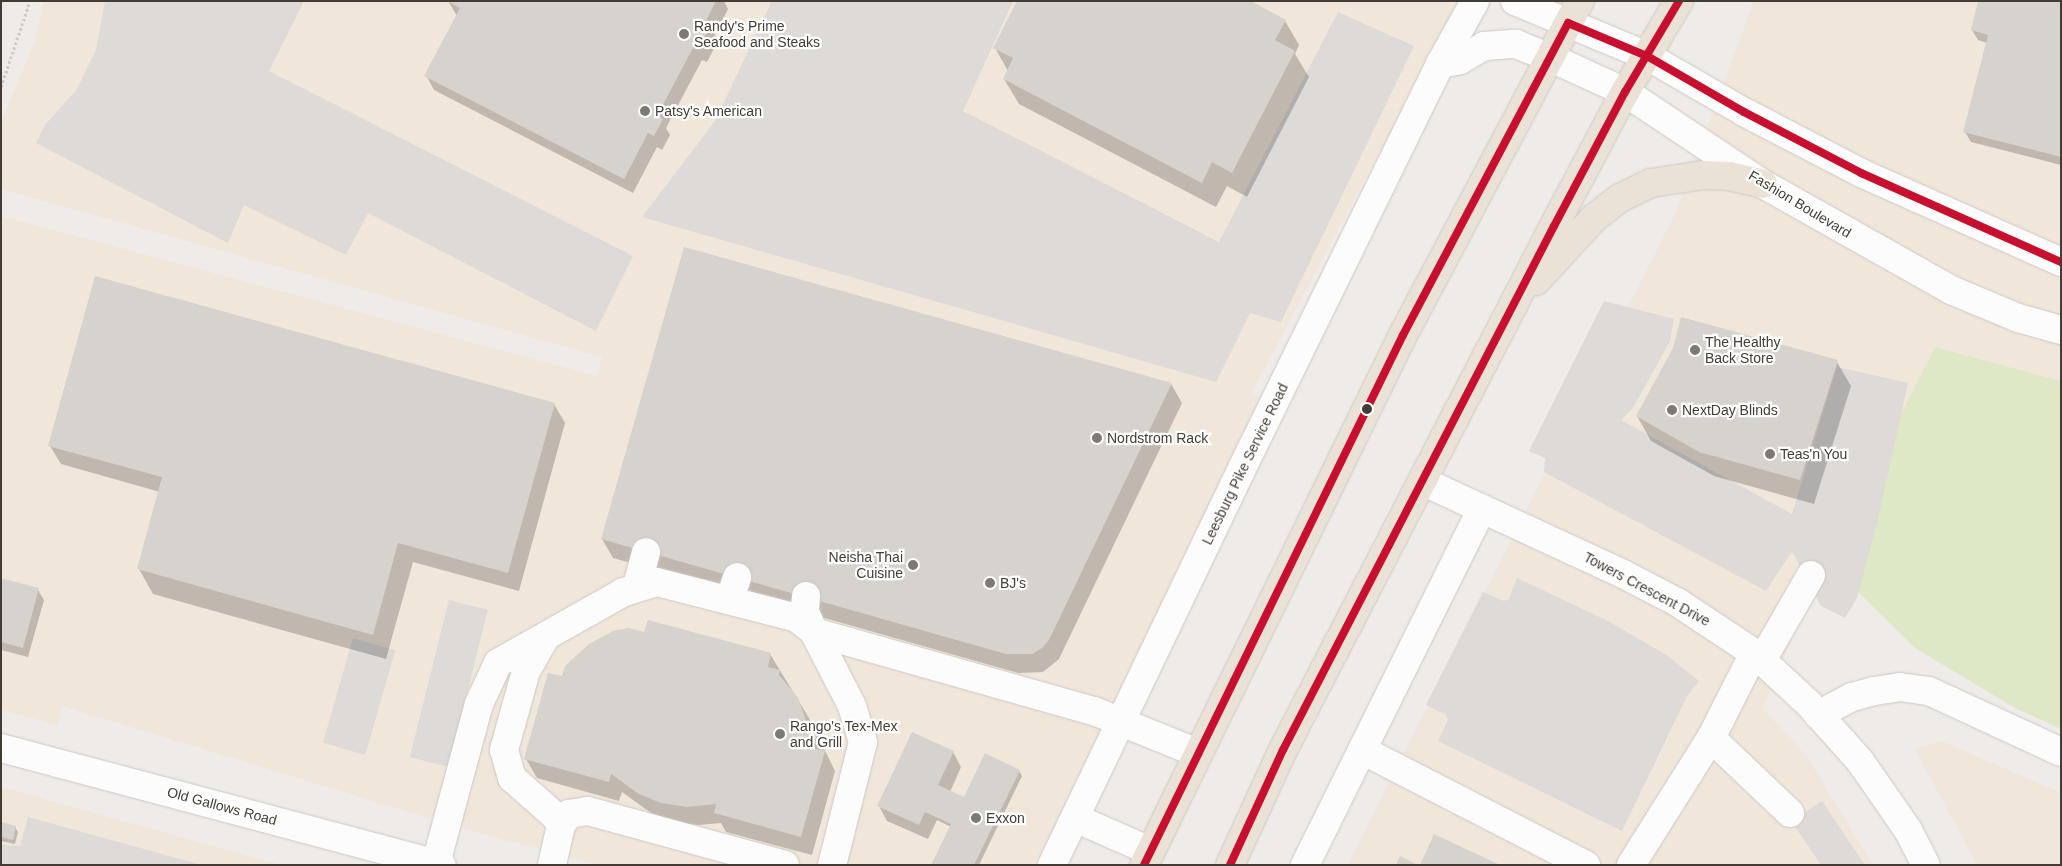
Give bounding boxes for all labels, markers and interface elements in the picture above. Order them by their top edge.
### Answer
place label: Randy's Prime Seafood and Steaks [694,18,820,50]
marker: Randy's Prime Seafood and Steaks [678,28,690,40]
place label: Patsy's American [655,103,763,119]
marker: Patsy's American [639,105,651,117]
street label: Fashion Boulevard [1746,167,1854,241]
place label: The Healthy Back Store [1705,334,1780,367]
marker: The Healthy Back Store [1689,344,1701,356]
street label: Leesburg Pike Service Road [1199,381,1291,547]
place label: NextDay Blinds [1682,402,1778,418]
unlabelled marker [1362,404,1372,414]
marker: NextDay Blinds [1666,404,1678,416]
place label: Nordstrom Rack [1107,430,1208,446]
marker: Nordstrom Rack [1091,432,1103,444]
place label: Teas'n You [1780,446,1848,462]
marker: Teas'n You [1764,448,1776,460]
place label: Neisha Thai Cuisine [828,549,903,582]
street label: Towers Crescent Drive [1581,549,1713,629]
marker: Neisha Thai Cuisine [907,559,919,571]
place label: BJ's [1000,575,1026,591]
marker: BJ's [984,577,996,589]
place label: Rango's Tex-Mex and Grill [790,718,898,750]
marker: Rango's Tex-Mex and Grill [774,728,786,740]
street label: Old Gallows Road [165,783,279,829]
place label: Exxon [986,810,1025,826]
marker: Exxon [970,812,982,824]

